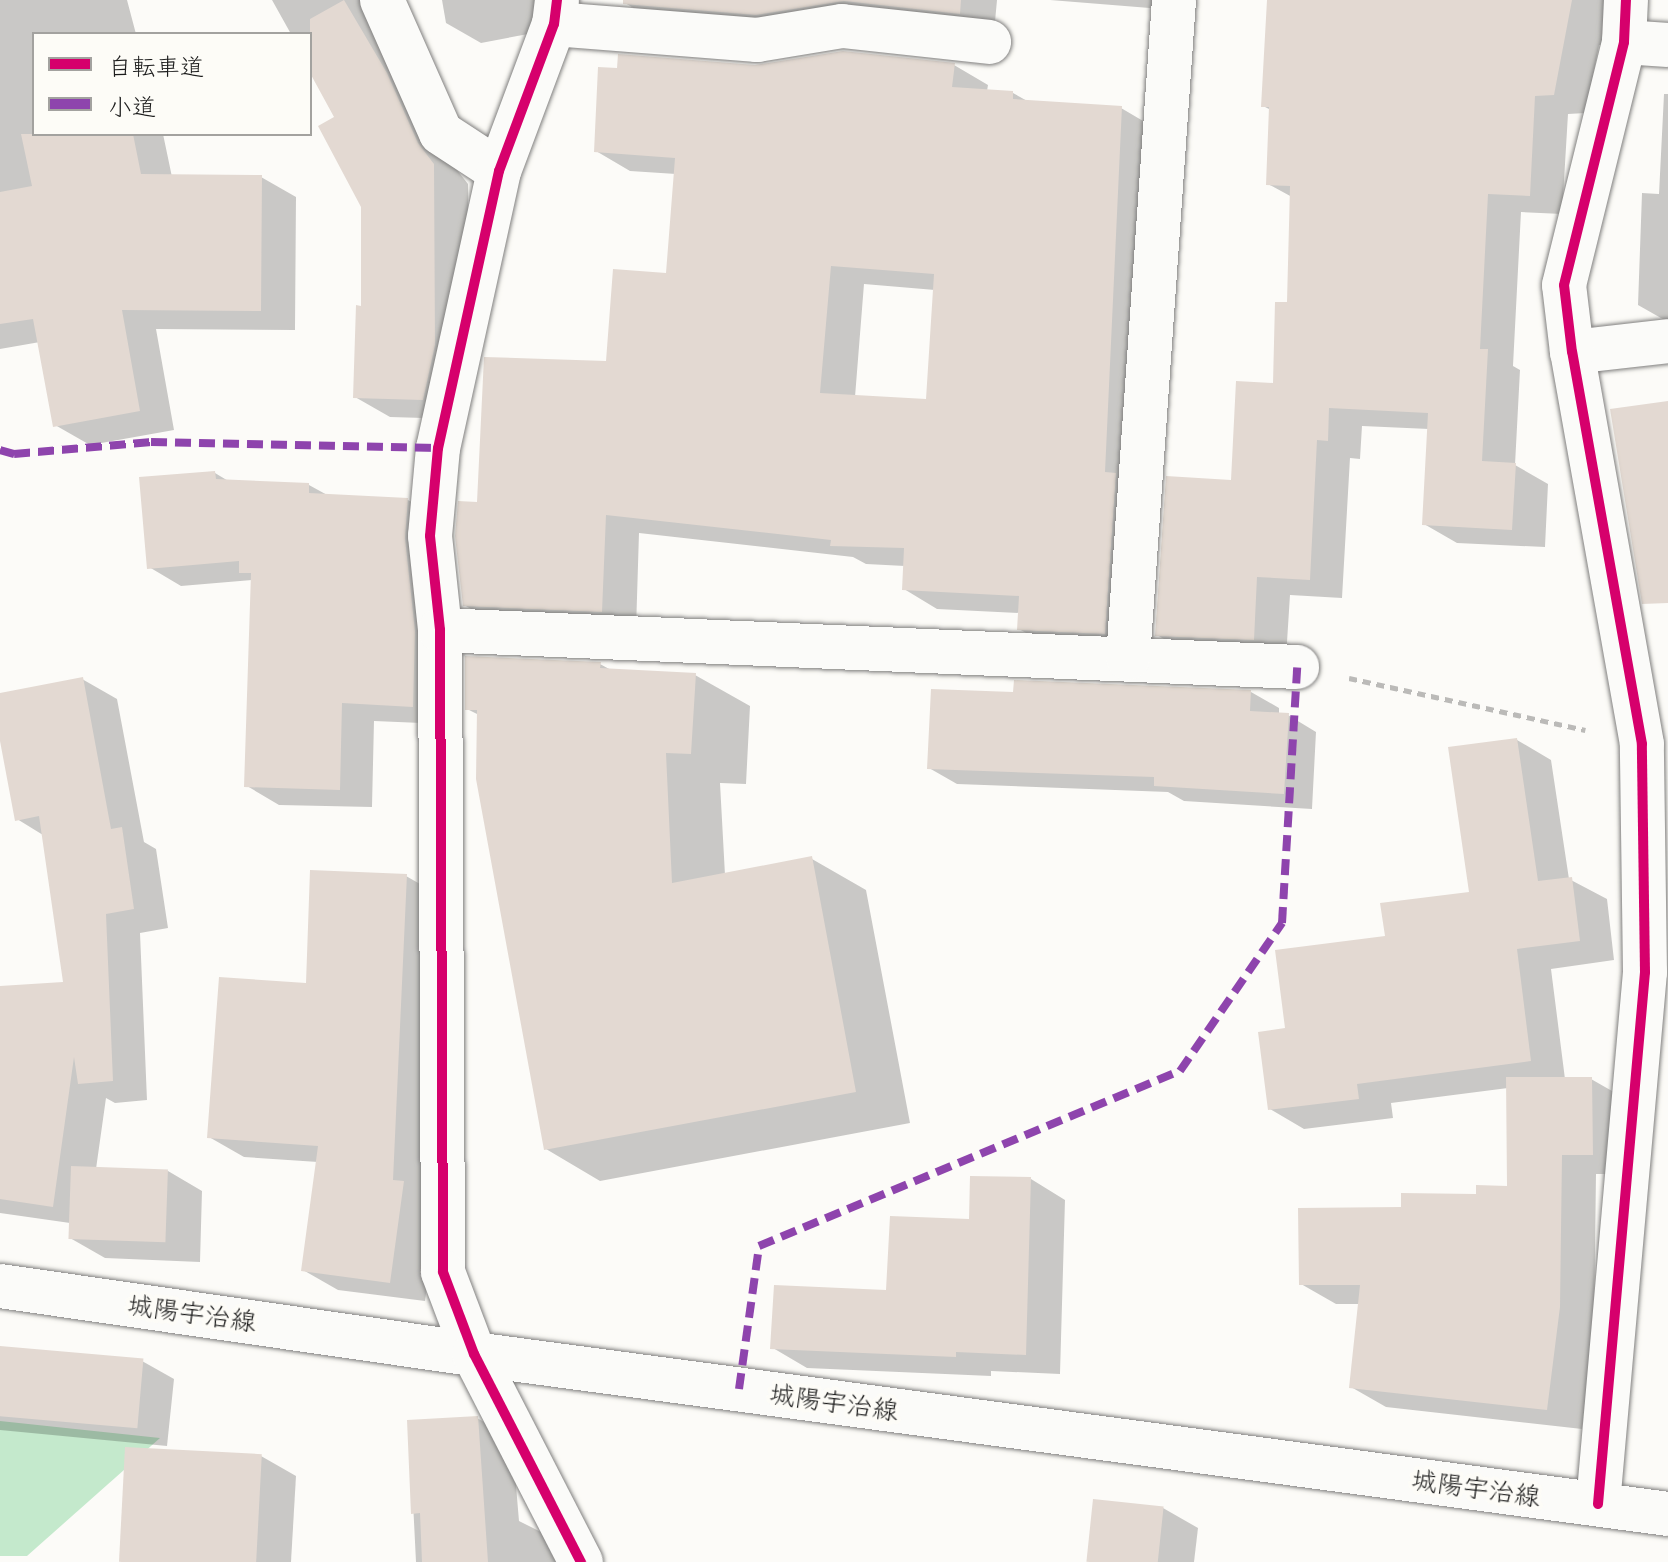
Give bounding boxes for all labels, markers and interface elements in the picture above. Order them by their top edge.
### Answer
legend [32,32,312,136]
text: 自転車道 [108,51,204,81]
text: 小道 [108,91,156,121]
street label: 城陽宇治線 [125,1289,259,1337]
street label: 城陽宇治線 [767,1378,901,1426]
street label: 城陽宇治線 [1409,1464,1543,1512]

